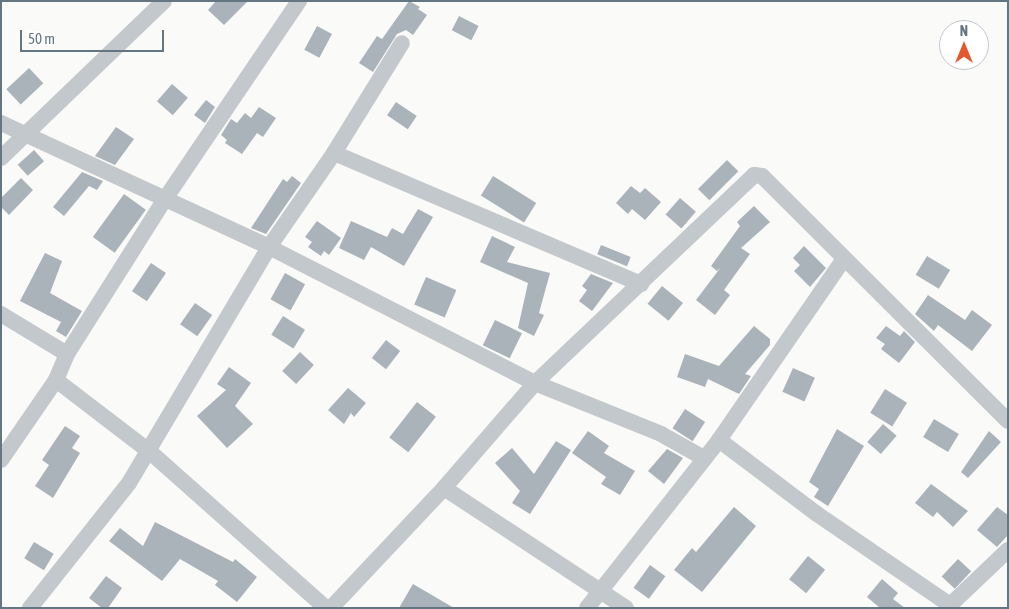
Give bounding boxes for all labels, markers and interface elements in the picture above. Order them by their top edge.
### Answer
scale bar [22,20,166,52]
north arrow [939,20,989,70]
text: N [960,23,968,39]
text: 50 m [28,30,55,47]

